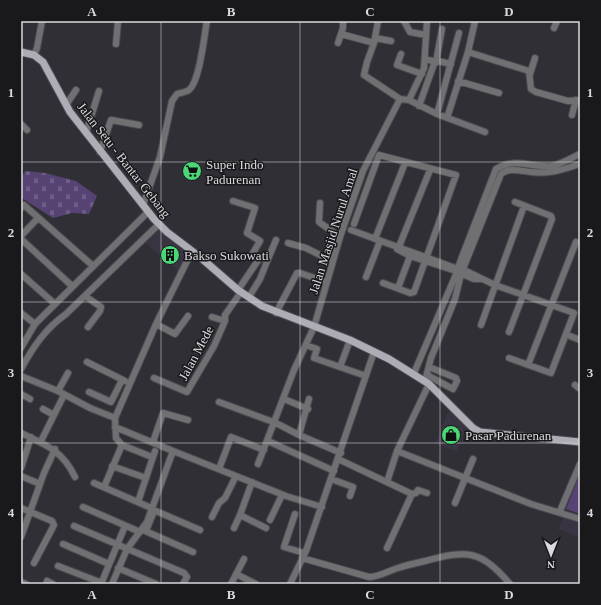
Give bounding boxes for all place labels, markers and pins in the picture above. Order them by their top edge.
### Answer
place label: Super Indo Padurenan [206,157,263,187]
supermarket icon: Super Indo Padurenan [181,160,203,182]
building icon: Bakso Sukowati [159,244,181,266]
place label: Bakso Sukowati [184,248,269,263]
shop icon: Pasar Padurenan [440,424,462,446]
place label: Pasar Padurenan [465,428,552,443]

